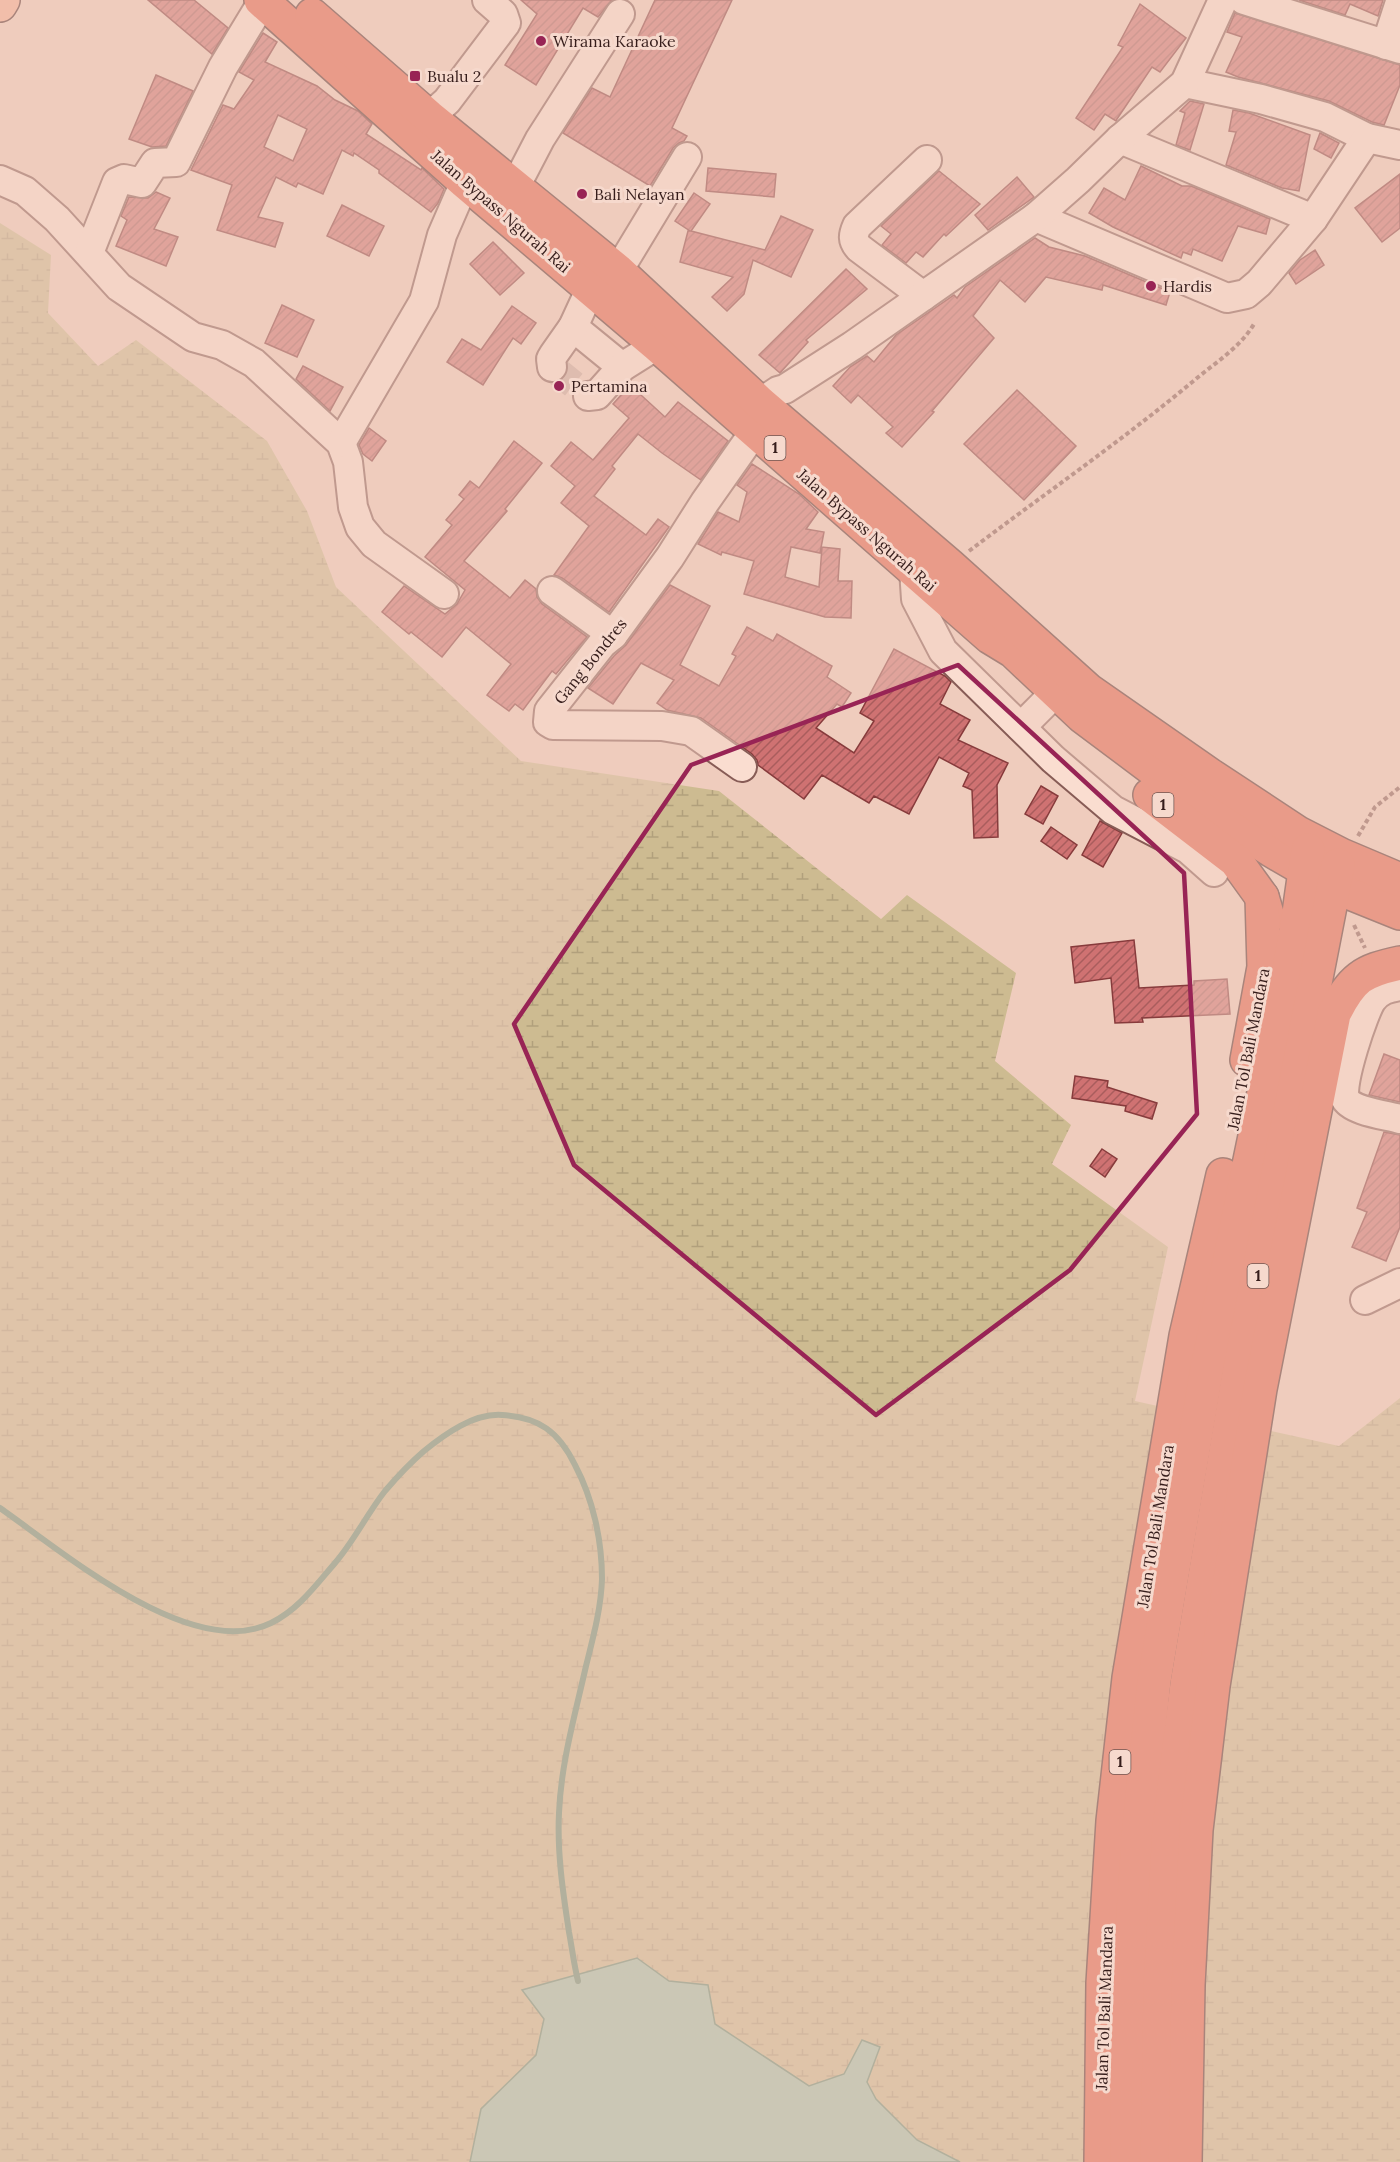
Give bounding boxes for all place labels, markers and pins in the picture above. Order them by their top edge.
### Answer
place label: Wirama Karaoke [553,31,676,51]
marker: Wirama Karaoke [534,34,548,48]
place label: Bualu 2 [427,66,481,86]
marker: Bualu 2 [408,69,422,83]
place label: Bali Nelayan [594,184,685,204]
marker: Bali Nelayan [575,187,589,201]
place label: Hardis [1163,276,1212,296]
marker: Hardis [1144,279,1158,293]
place label: Pertamina [571,376,647,396]
marker: Pertamina [552,379,566,393]

